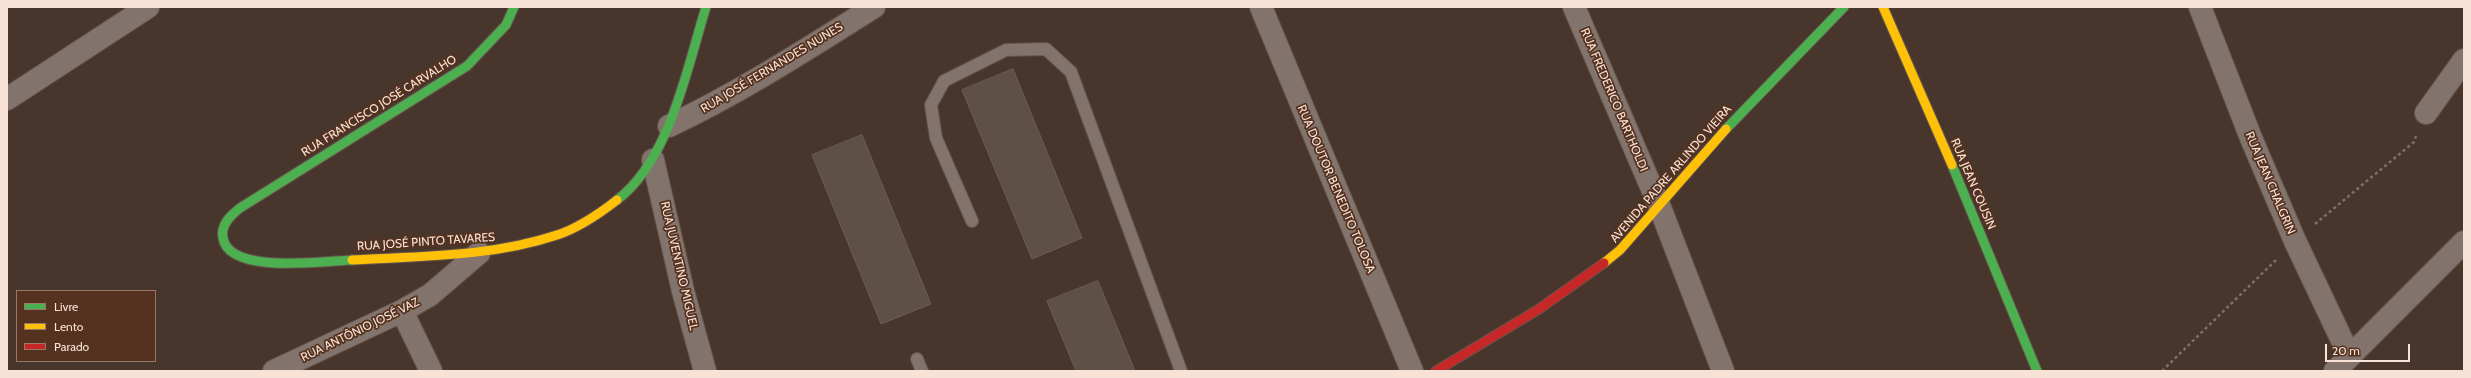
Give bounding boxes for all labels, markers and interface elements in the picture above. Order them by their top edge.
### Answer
street label: RUA JOSÉ FERNANDES NUNES [698,20,846,116]
street label: RUA FREDERICO BARTHOLDI [1577,26,1651,174]
street label: RUA FRANCISCO JOSÉ CARVALHO [299,52,459,160]
street label: AVENIDA PADRE ARLINDO VIEIRA [1607,102,1735,246]
street label: RUA DOUTOR BENEDITO TOLOSA [1294,103,1378,275]
street label: RUA JEAN CHALGRIN [2242,130,2298,236]
street label: RUA JEAN COUSIN [1947,136,1999,232]
street label: RUA JUVENTINO MIGUEL [657,200,701,332]
street label: RUA JOSÉ PINTO TAVARES [356,230,496,254]
legend [16,290,156,362]
street label: RUA ANTÔNIO JOSÉ VAZ [298,295,422,365]
text: Livre [54,299,78,314]
text: Lento [54,319,83,334]
scale bar [2327,336,2412,362]
text: Parado [54,339,89,354]
text: 20 m [2332,343,2360,358]

